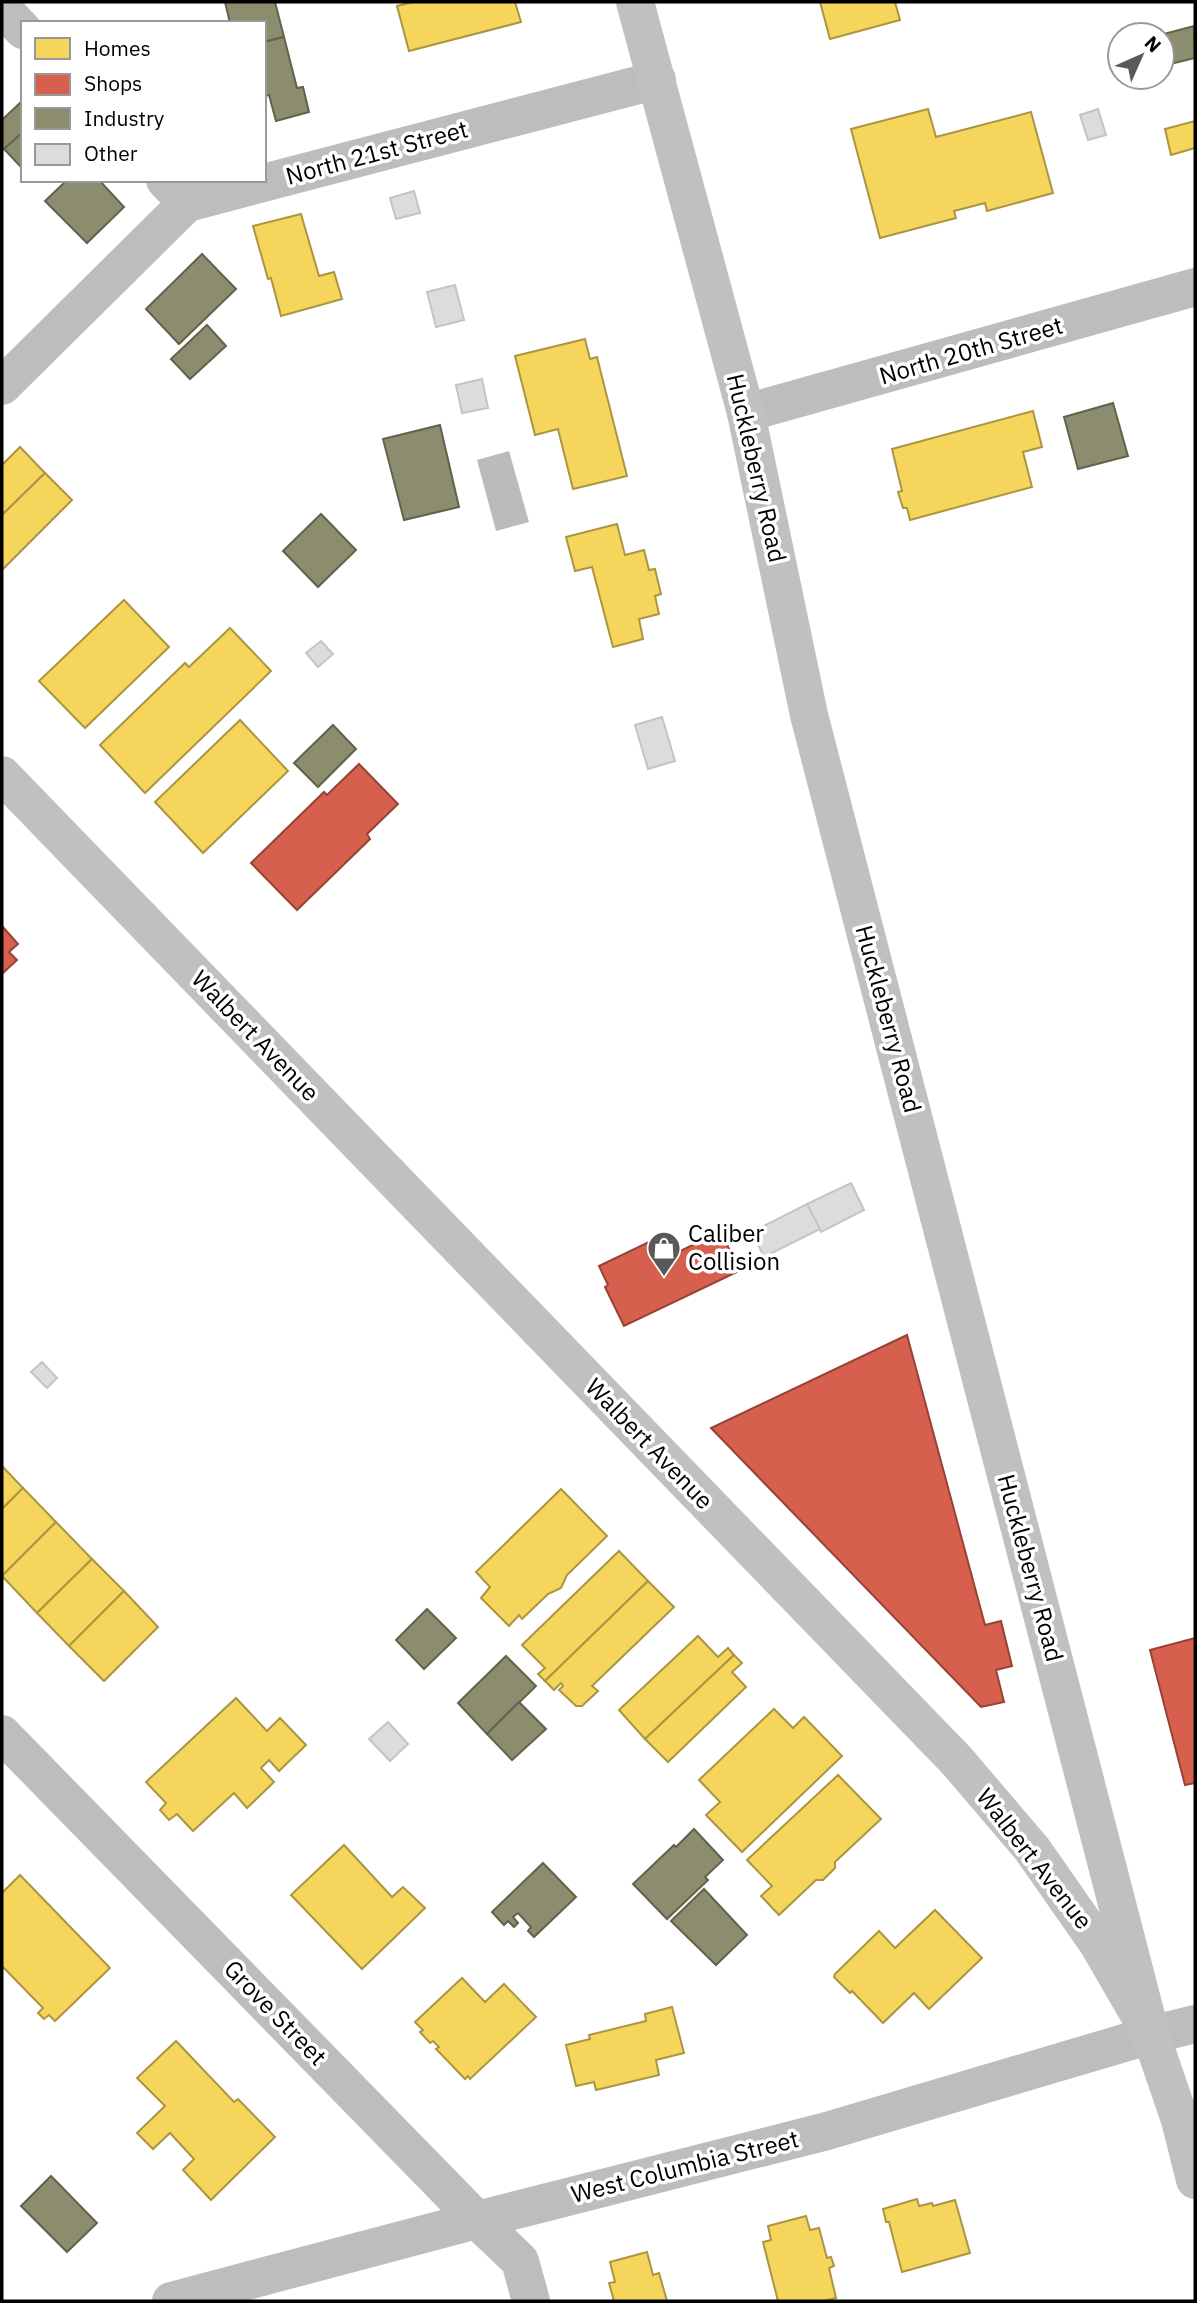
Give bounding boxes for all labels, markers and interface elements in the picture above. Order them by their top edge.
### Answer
legend [21,21,266,182]
north arrow [1106,21,1176,91]
text: N [1140,31,1166,57]
text: Homes [84,34,151,62]
text: Shops [84,69,142,97]
text: Industry [84,104,165,132]
street label: North 21st Street [282,112,471,192]
text: Other [84,139,138,167]
street label: North 20th Street [875,309,1066,392]
street label: Huckleberry Road [720,370,794,565]
street label: Huckleberry Road [849,921,929,1116]
street label: Walbert Avenue [185,963,327,1108]
place label: Caliber Collision [688,1217,780,1277]
shop icon: Caliber Collision [645,1229,683,1278]
street label: Walbert Avenue [579,1371,721,1516]
street label: Huckleberry Road [991,1470,1071,1665]
street label: Walbert Avenue [970,1781,1100,1935]
street label: Grove Street [217,1953,334,2072]
street label: West Columbia Street [568,2122,802,2210]

